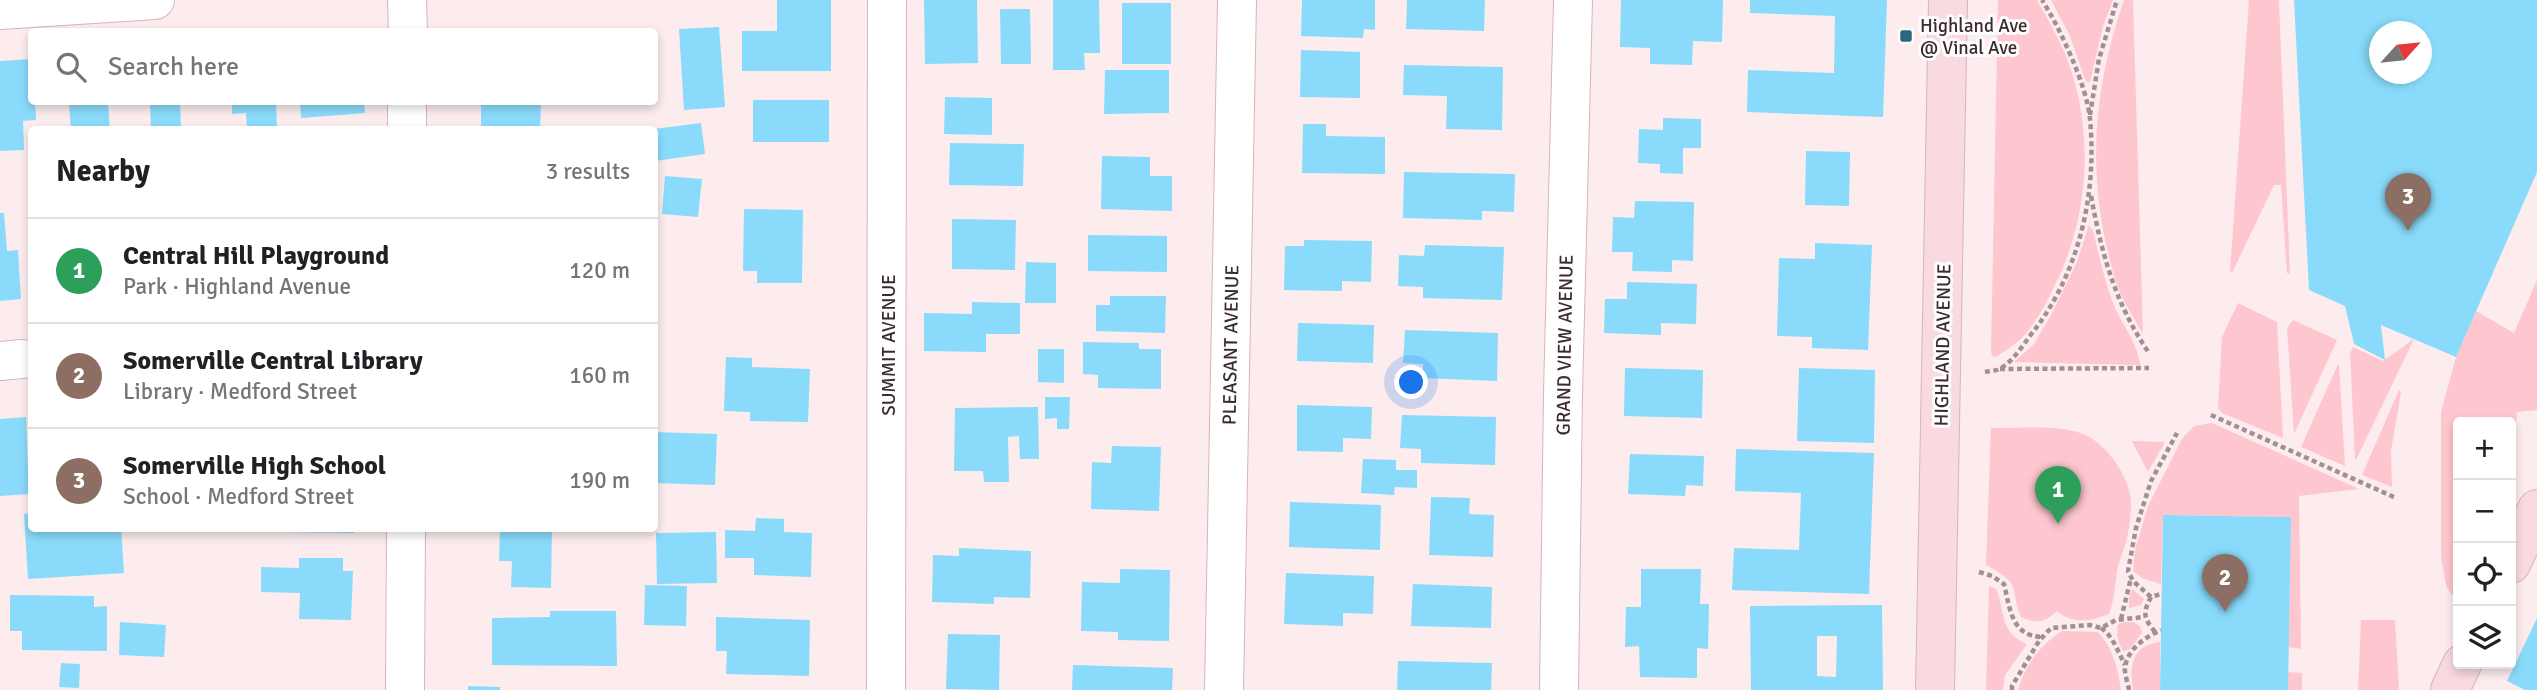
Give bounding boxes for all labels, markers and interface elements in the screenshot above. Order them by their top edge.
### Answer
place label: Highland Ave @ Vinal Ave [1920,14,2027,60]
north arrow [2369,21,2432,84]
search box [28,28,658,105]
marker: Highland Ave @ Vinal Ave [1898,28,1914,44]
icon: search [52,48,90,86]
text: Search here [108,51,239,83]
text: Nearby [56,153,150,190]
text: 3 results [546,157,630,186]
pin: 3 [2385,173,2431,231]
text: Central Hill Playground [123,240,389,272]
street label: GRAND VIEW AVENUE [1551,254,1579,436]
text: 1 [73,256,85,285]
text: 120 m [569,256,630,285]
street label: HIGHLAND AVENUE [1930,263,1956,427]
street label: PLEASANT AVENUE [1218,265,1244,425]
text: Park · Highland Avenue [123,272,351,301]
street label: SUMMIT AVENUE [877,274,901,416]
text: Somerville Central Library [123,345,423,377]
text: 2 [73,361,85,390]
text: 160 m [569,361,630,390]
your location [1394,365,1428,399]
text: Library · Medford Street [123,377,357,406]
map controls [2453,417,2516,669]
button: + [2453,417,2516,480]
text: Somerville High School [123,450,386,482]
text: 3 [73,466,85,495]
text: 190 m [569,466,630,495]
pin: 1 [2035,466,2081,524]
button: − [2453,480,2516,543]
text: School · Medford Street [123,482,354,511]
button: locate [2453,543,2516,606]
pin: 2 [2202,554,2248,612]
button: layers [2453,606,2516,669]

